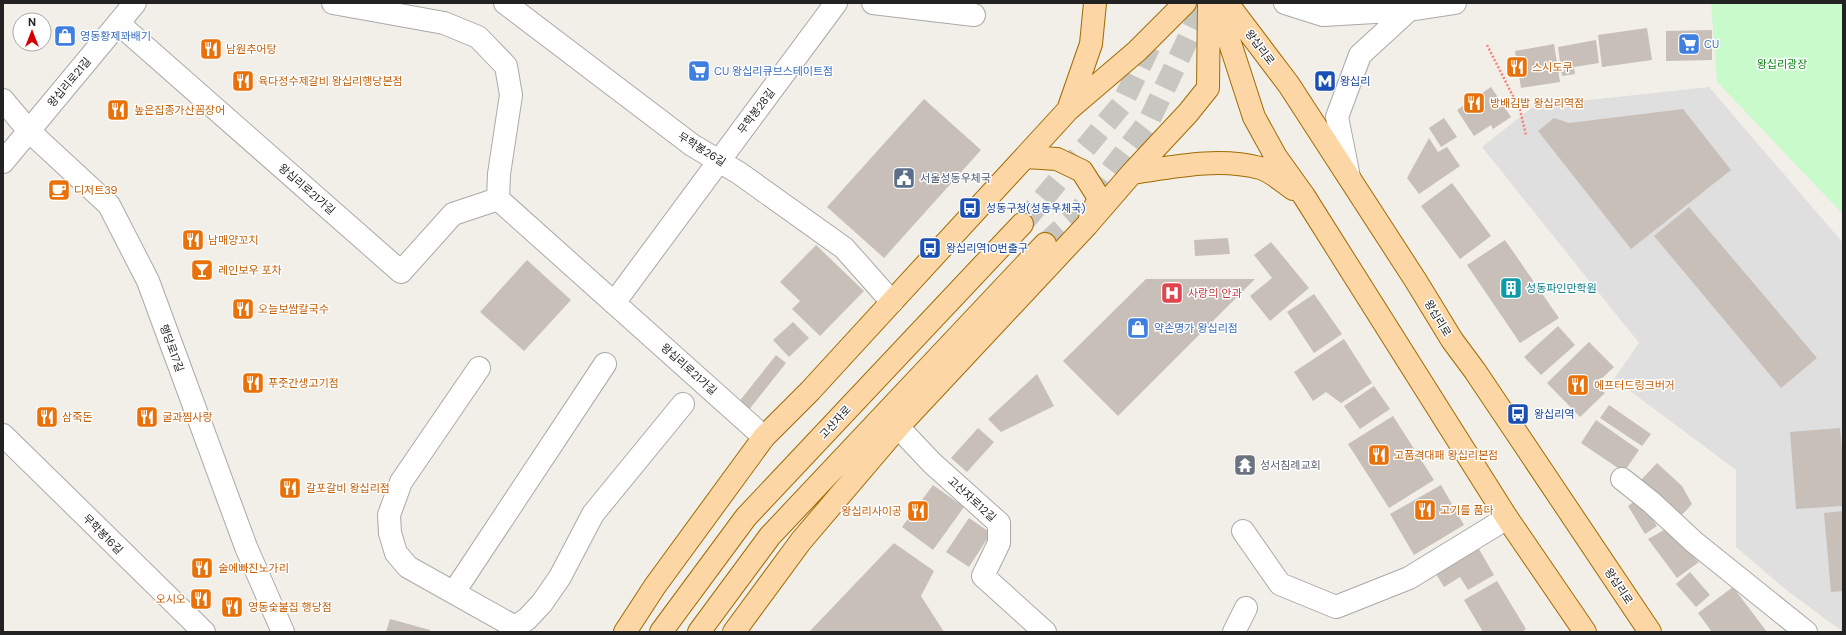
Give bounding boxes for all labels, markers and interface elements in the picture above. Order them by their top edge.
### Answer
north arrow [12,12,52,52]
text: N [28,15,36,29]
shop icon: 영동황제꽈배기 [52,23,78,49]
street label: 왕십리로 [1242,27,1278,67]
place label: 영동황제꽈배기 [80,29,151,43]
supermarket icon: CU [1676,31,1702,57]
restaurant icon: 남원추어탕 [198,36,224,62]
place label: CU [1704,37,1719,51]
place label: 남원추어탕 [226,42,277,56]
street label: 왕십리로21길 [44,54,94,110]
restaurant icon: 스시도쿠 [1504,54,1530,80]
park label: 왕십리광장 [1757,57,1807,71]
supermarket icon: CU 왕십리큐브스테이트점 [686,58,712,84]
place label: 스시도쿠 [1532,60,1572,74]
place label: CU 왕십리큐브스테이트점 [714,64,833,78]
restaurant icon: 육다정수제갈비 왕십리행당본점 [230,68,256,94]
metro station icon: 왕십리 [1312,68,1338,94]
place label: 육다정수제갈비 왕십리행당본점 [258,74,403,88]
place label: 왕십리 [1340,74,1370,88]
street label: 무학봉28길 [734,85,778,137]
restaurant icon: 방배김밥 왕십리역점 [1461,90,1487,116]
place label: 방배김밥 왕십리역점 [1490,96,1584,110]
restaurant icon: 높은집종가산꼼장어 [105,97,131,123]
place label: 높은집종가산꼼장어 [134,103,225,117]
street label: 무학봉26길 [676,129,728,169]
street label: 왕십리로21가길 [276,161,338,217]
public building icon: 서울성동우체국 [891,165,917,191]
place label: 서울성동우체국 [920,171,991,185]
cafe icon: 디저트39 [46,177,72,203]
place label: 디저트39 [74,183,118,197]
bus stop icon: 성동구청(성동우체국) [957,195,983,221]
place label: 성동구청(성동우체국) [986,201,1085,215]
restaurant icon: 남매양꼬치 [180,227,206,253]
place label: 남매양꼬치 [208,233,259,247]
bus stop icon: 왕십리역10번출구 [917,235,943,261]
place label: 왕십리역10번출구 [946,241,1028,255]
bar icon: 레인보우 포차 [189,257,215,283]
place label: 레인보우 포차 [218,263,282,277]
building icon: 성동파인만학원 [1498,275,1524,301]
hospital icon: 사랑의 안과 [1159,280,1185,306]
place label: 성동파인만학원 [1526,281,1597,295]
place label: 사랑의 안과 [1188,286,1242,300]
restaurant icon: 오늘보쌈칼국수 [230,296,256,322]
street label: 왕십리로 [1422,297,1454,339]
place label: 오늘보쌈칼국수 [258,302,329,316]
shop icon: 약손명가 왕십리점 [1125,315,1151,341]
place label: 약손명가 왕십리점 [1154,321,1238,335]
street label: 행당로17길 [157,322,187,374]
street label: 왕십리로21가길 [658,340,720,398]
restaurant icon: 푸줏간생고기점 [240,370,266,396]
restaurant icon: 에프터드링크버거 [1565,372,1591,398]
place label: 푸줏간생고기점 [268,376,339,390]
place label: 에프터드링크버거 [1594,378,1675,392]
bus stop icon: 왕십리역 [1505,401,1531,427]
street label: 고산자로 [816,402,854,442]
restaurant icon: 삼죽돈 [34,404,60,430]
restaurant icon: 굴과찜사랑 [134,404,160,430]
place label: 왕십리역 [1534,407,1574,421]
place label: 삼죽돈 [62,410,92,424]
place label: 굴과찜사랑 [162,410,213,424]
restaurant icon: 고품격대패 왕십리본점 [1366,442,1392,468]
place label: 고품격대패 왕십리본점 [1394,448,1498,462]
temple icon: 성서침례교회 [1232,452,1258,478]
place label: 성서침례교회 [1260,458,1321,472]
street label: 고산자로12길 [945,474,999,524]
restaurant icon: 갈포갈비 왕십리점 [277,475,303,501]
place label: 갈포갈비 왕십리점 [306,481,390,495]
restaurant icon: 고기를 품다 [1412,497,1438,523]
restaurant icon: 왕십리사이공 [905,498,931,524]
place label: 고기를 품다 [1440,503,1494,517]
place label: 왕십리사이공 [841,504,902,518]
street label: 무학봉16길 [80,511,126,557]
restaurant icon: 술에빠진노가리 [189,555,215,581]
place label: 술에빠진노가리 [218,561,289,575]
street label: 왕십리로 [1602,565,1636,607]
restaurant icon: 오시오 [188,586,214,612]
place label: 오시오 [156,592,186,606]
restaurant icon: 영동숯불집 행당점 [219,594,245,620]
place label: 영동숯불집 행당점 [248,600,332,614]

